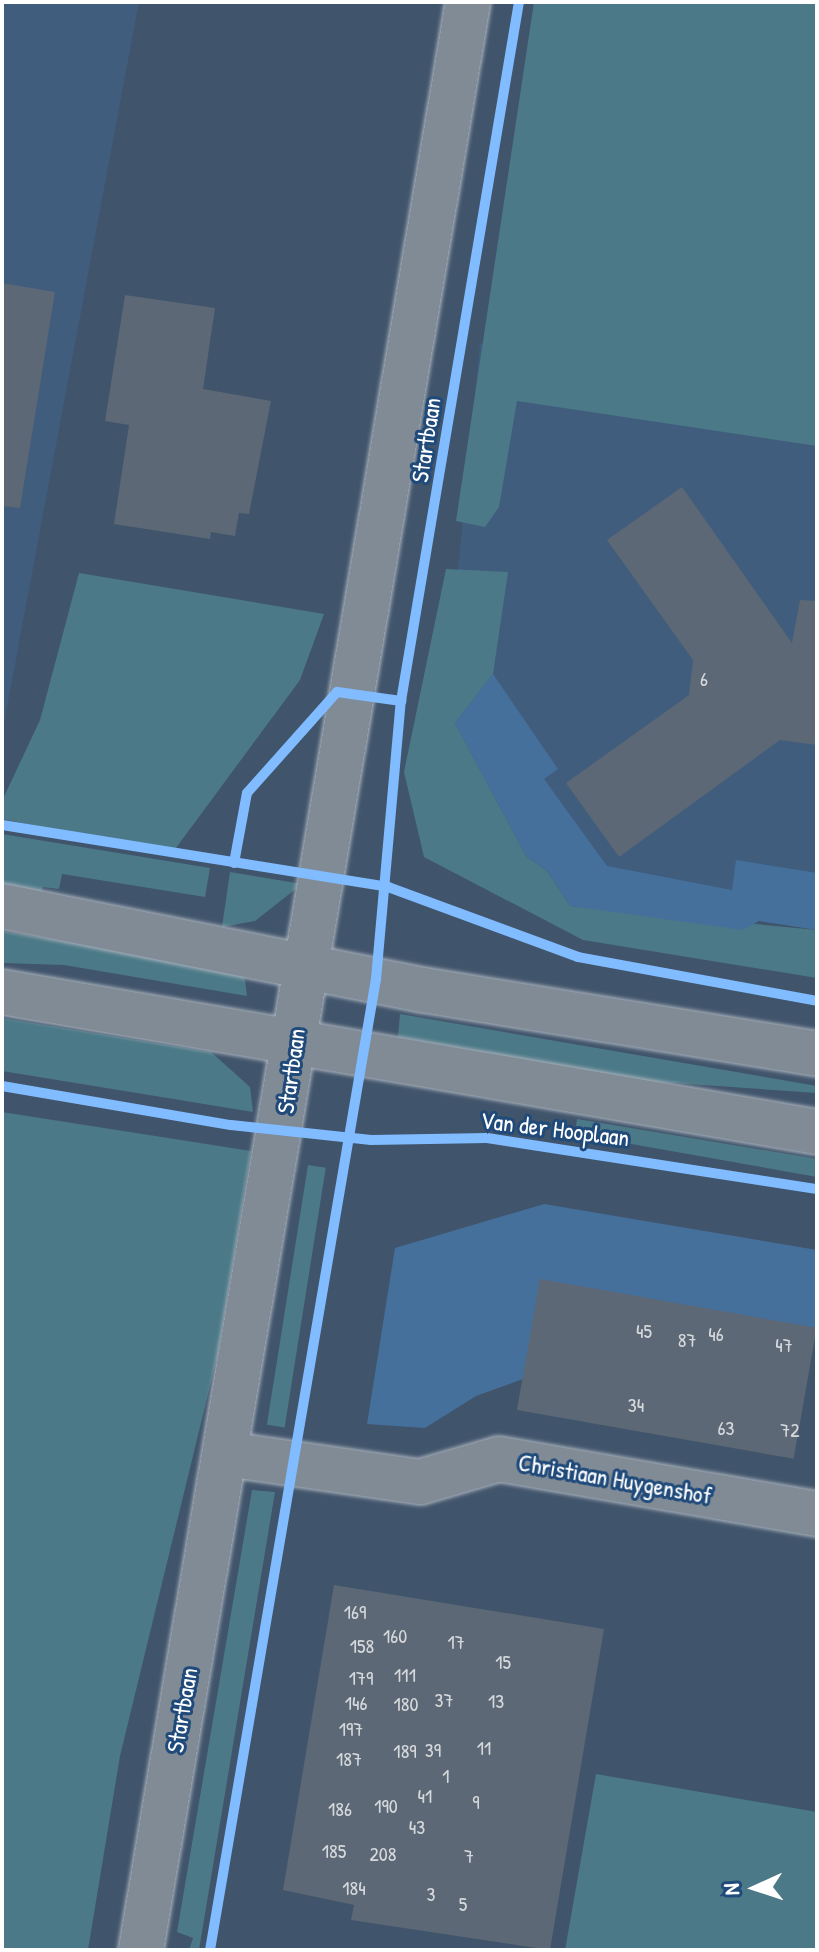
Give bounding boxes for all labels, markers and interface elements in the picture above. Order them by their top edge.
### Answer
street label: Startbaan [405,395,447,485]
house number: 6 [700,666,708,690]
street label: Startbaan [271,1027,311,1115]
street label: Van der Hooplaan [479,1106,631,1152]
house number: 45 [636,1318,652,1342]
house number: 46 [708,1321,724,1345]
house number: 87 [678,1327,696,1351]
house number: 47 [775,1332,793,1356]
house number: 34 [628,1392,644,1416]
house number: 63 [718,1415,734,1439]
house number: 72 [780,1417,800,1441]
street label: Christiaan Huygenshof [516,1448,714,1510]
house number: 169 [344,1599,366,1623]
house number: 160 [383,1623,407,1647]
house number: 17 [447,1629,465,1653]
house number: 158 [350,1633,374,1657]
house number: 15 [495,1649,511,1673]
house number: 111 [394,1662,416,1686]
street label: Startbaan [160,1665,204,1755]
house number: 179 [349,1665,373,1689]
house number: 37 [435,1687,453,1711]
house number: 13 [488,1688,504,1712]
house number: 146 [345,1690,367,1714]
house number: 180 [394,1691,418,1715]
house number: 197 [339,1716,363,1740]
house number: 11 [477,1735,491,1759]
house number: 39 [425,1737,441,1761]
house number: 189 [393,1738,417,1762]
house number: 187 [336,1746,362,1770]
house number: 1 [442,1763,450,1787]
house number: 41 [418,1783,432,1807]
house number: 9 [472,1789,480,1813]
house number: 190 [374,1793,398,1817]
house number: 186 [328,1796,352,1820]
house number: 43 [409,1814,425,1838]
house number: 185 [322,1838,346,1862]
house number: 208 [370,1841,396,1865]
house number: 7 [464,1843,474,1867]
north arrow [715,1848,795,1928]
house number: 184 [342,1875,366,1899]
house number: 3 [427,1881,435,1905]
text: N [716,1883,746,1896]
house number: 5 [459,1891,467,1915]

